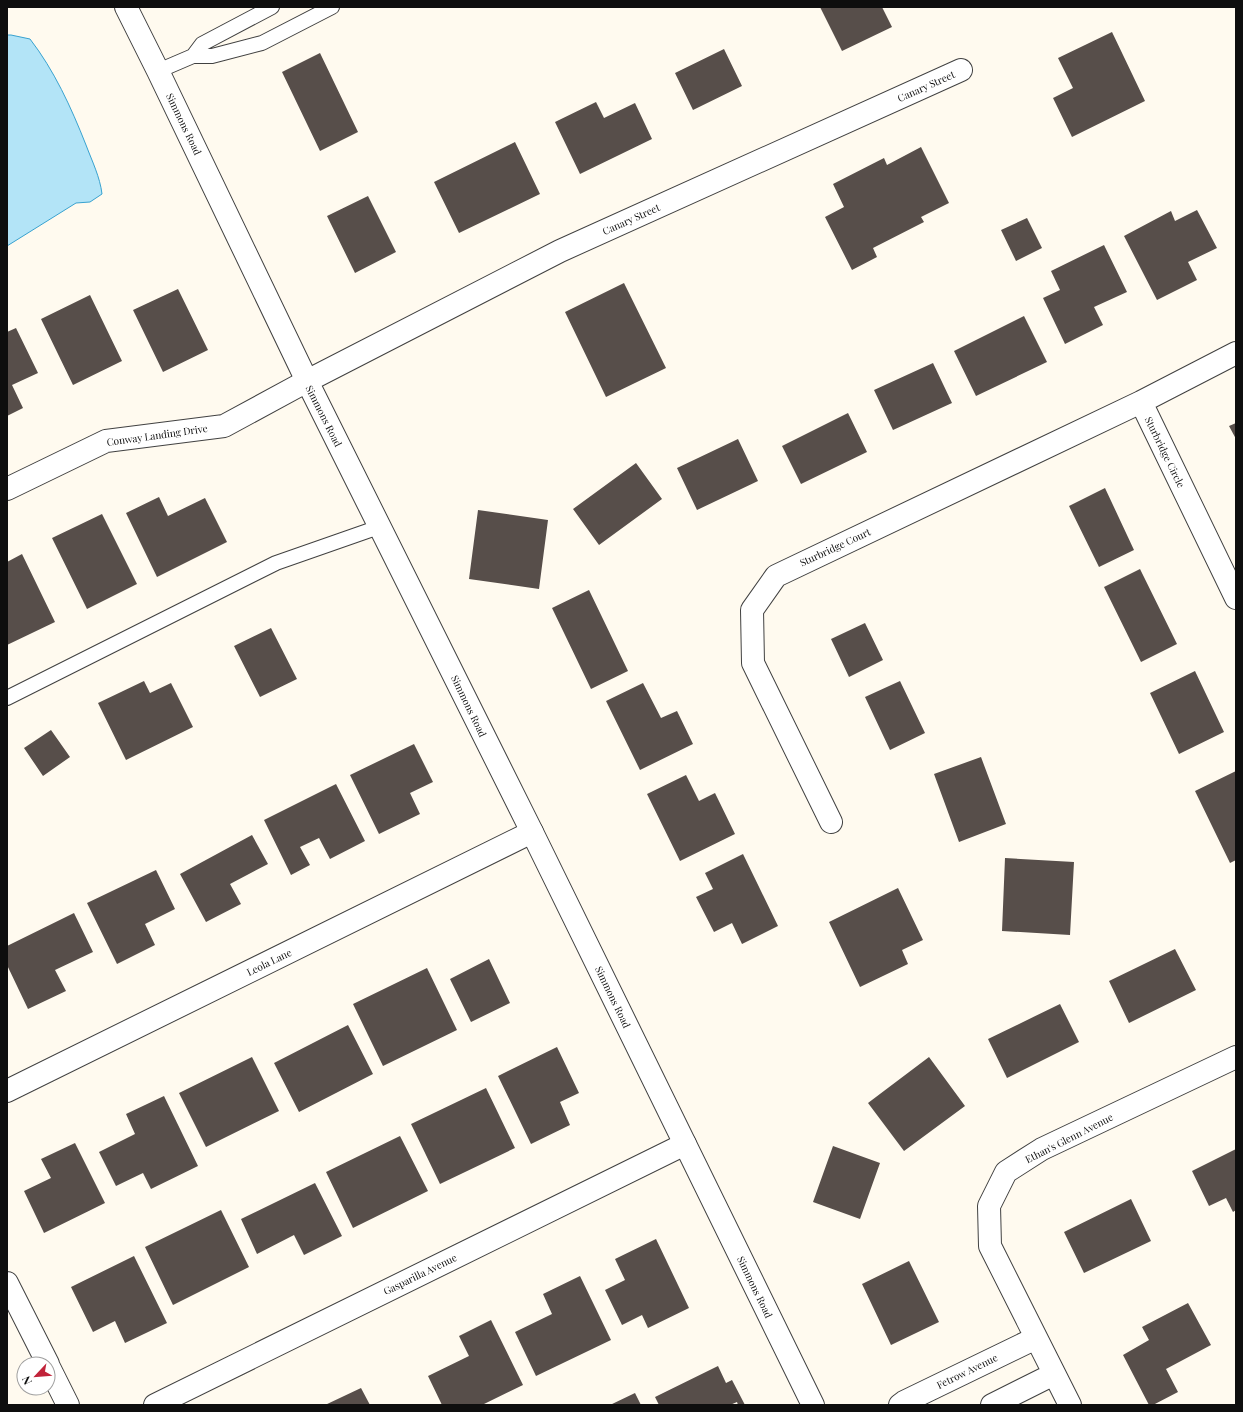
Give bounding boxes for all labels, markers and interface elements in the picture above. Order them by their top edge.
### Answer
street label: Canary Street [895,67,957,105]
street label: Simmons Road [163,91,205,157]
street label: Canary Street [600,200,662,238]
street label: Simmons Road [302,383,346,449]
street label: Sturbridge Circle [1142,414,1188,490]
street label: Conway Landing Drive [106,421,208,449]
street label: Sturbridge Court [797,524,873,570]
street label: Simmons Road [448,673,490,739]
street label: Leola Lane [244,945,294,979]
street label: Simmons Road [592,964,634,1030]
street label: Ethan's Glenn Avenue [1023,1110,1115,1166]
street label: Gasparilla Avenue [381,1250,459,1298]
street label: Simmons Road [734,1254,776,1320]
street label: Fetrow Avenue [934,1350,1000,1392]
north arrow [16,1356,56,1396]
text: N [18,1374,35,1387]

